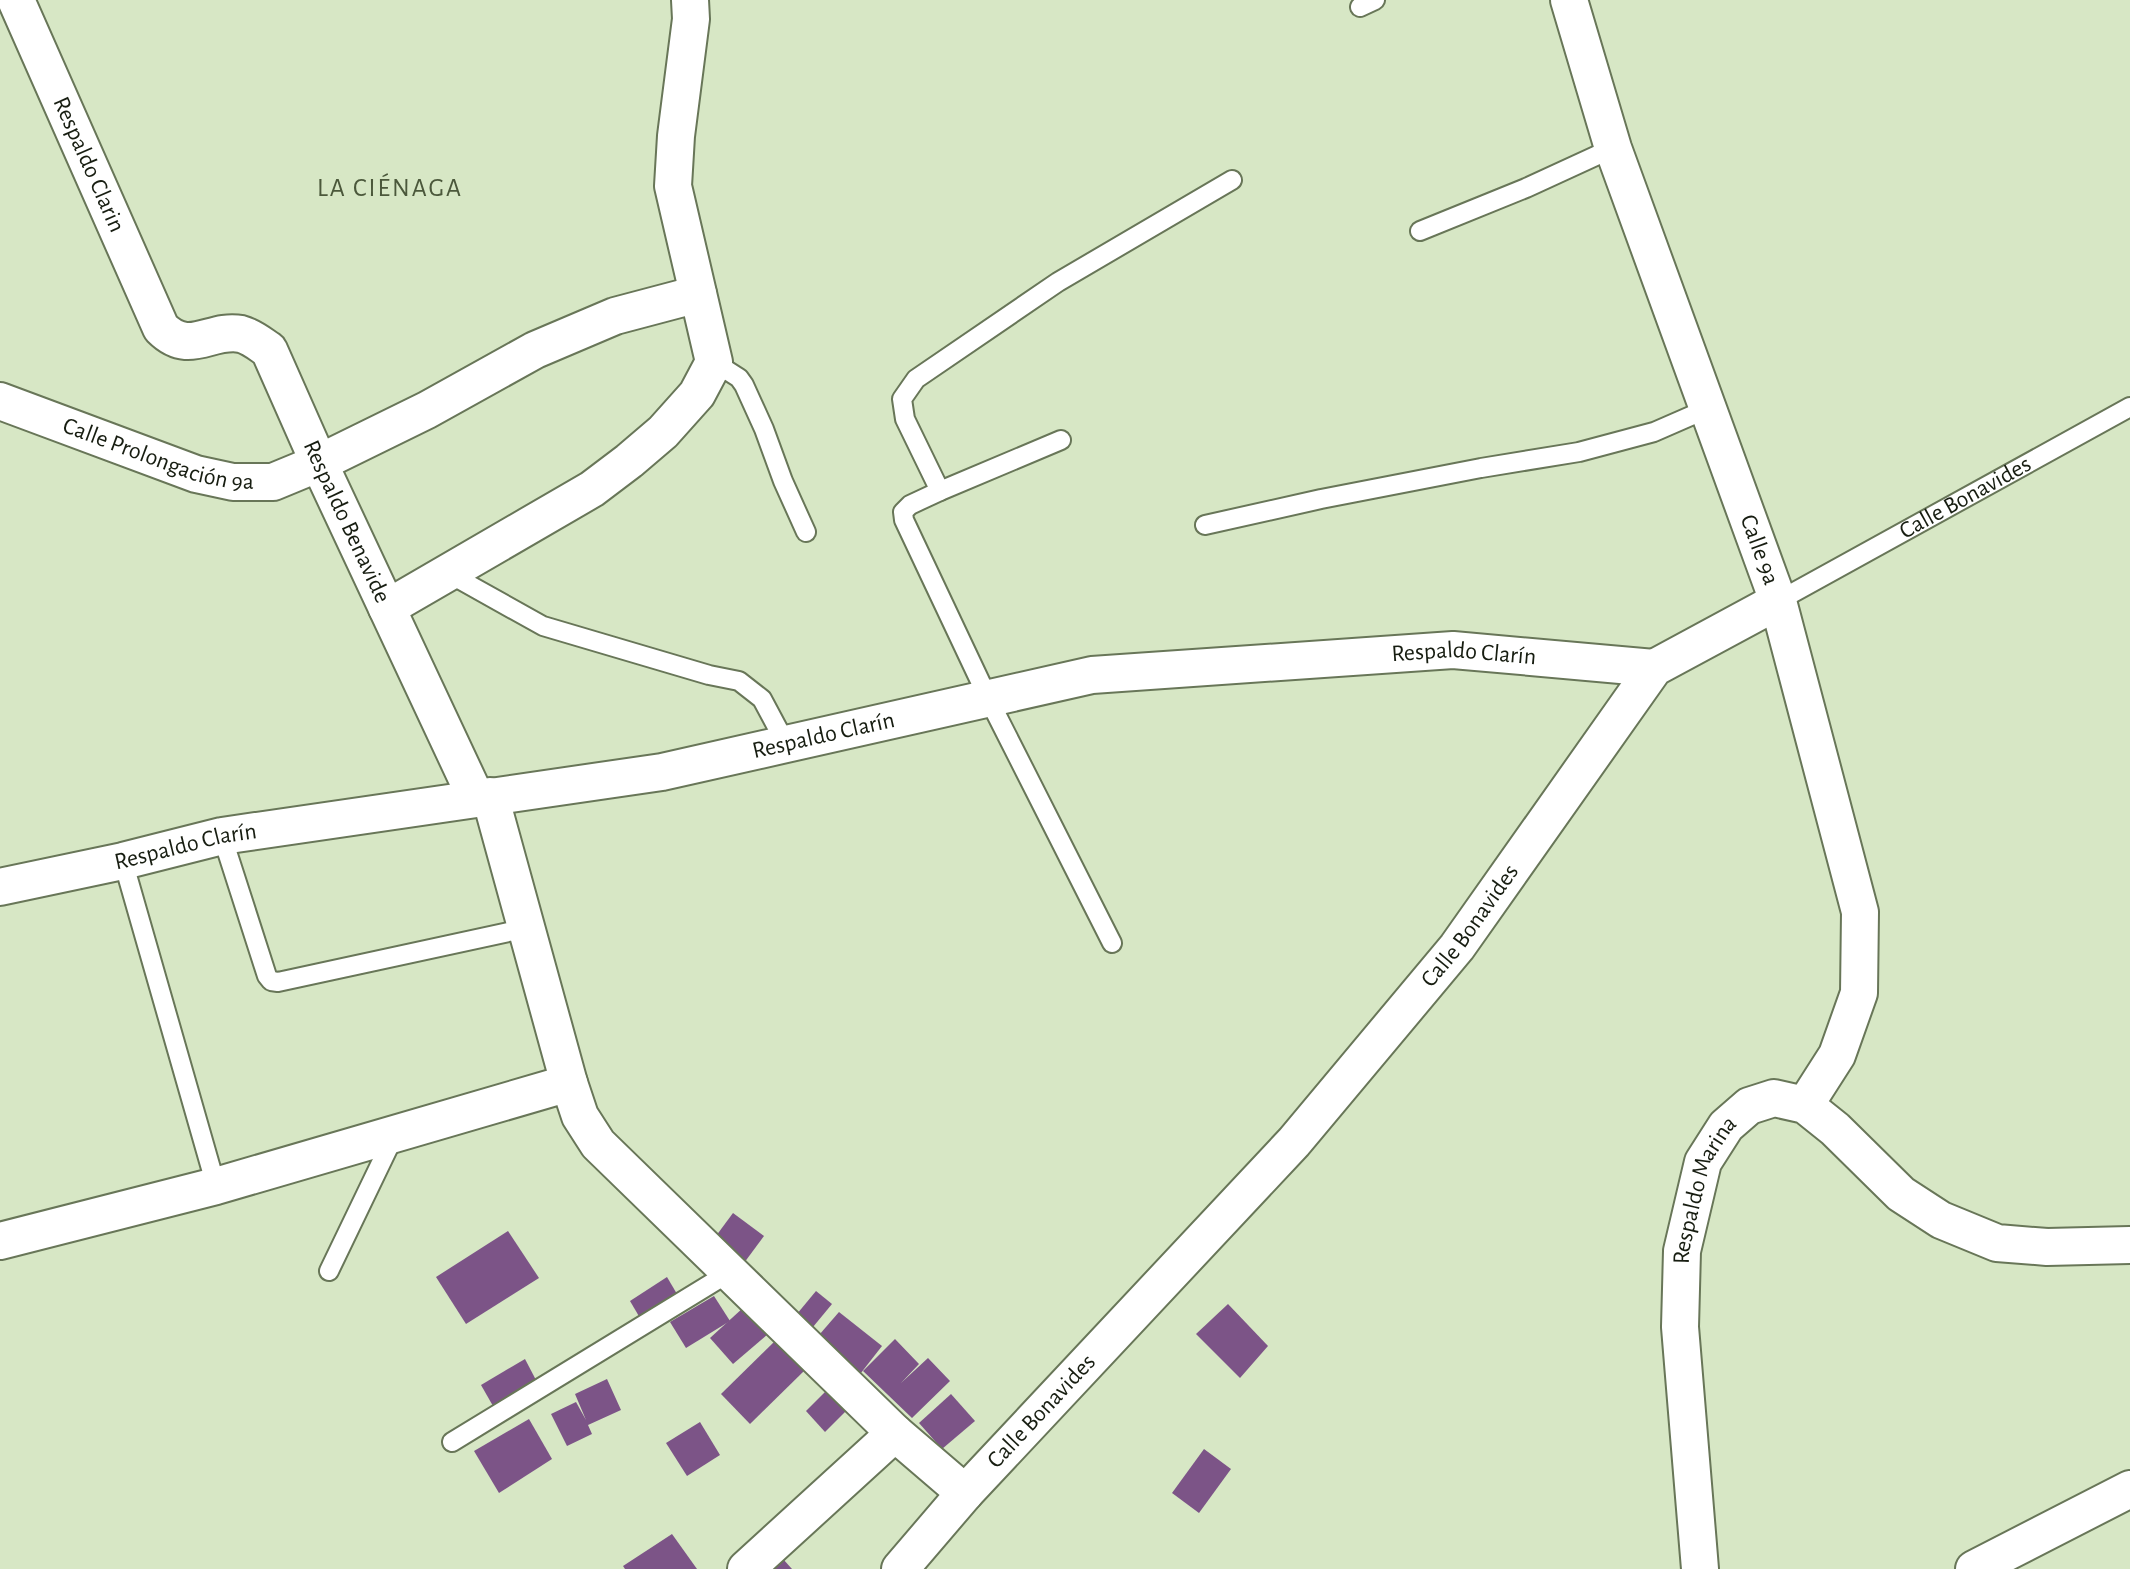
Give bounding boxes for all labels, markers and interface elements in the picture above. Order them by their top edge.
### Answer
street label: Respaldo Clarin [48,93,129,236]
district label: LA CIÉNAGA [317,173,463,201]
street label: Calle Prolongación 9a [60,414,254,494]
street label: Respaldo Benavide [299,437,395,607]
street label: Calle Bonavides [1896,452,2035,544]
street label: Calle 9a [1736,511,1783,588]
street label: Respaldo Clarín [1391,638,1537,669]
street label: Respaldo Clarín [750,708,897,763]
street label: Respaldo Clarín [112,819,258,874]
street label: Calle Bonavides [1417,860,1523,992]
street label: Respaldo Marina [1670,1111,1741,1264]
street label: Calle Bonavides [983,1350,1100,1473]

